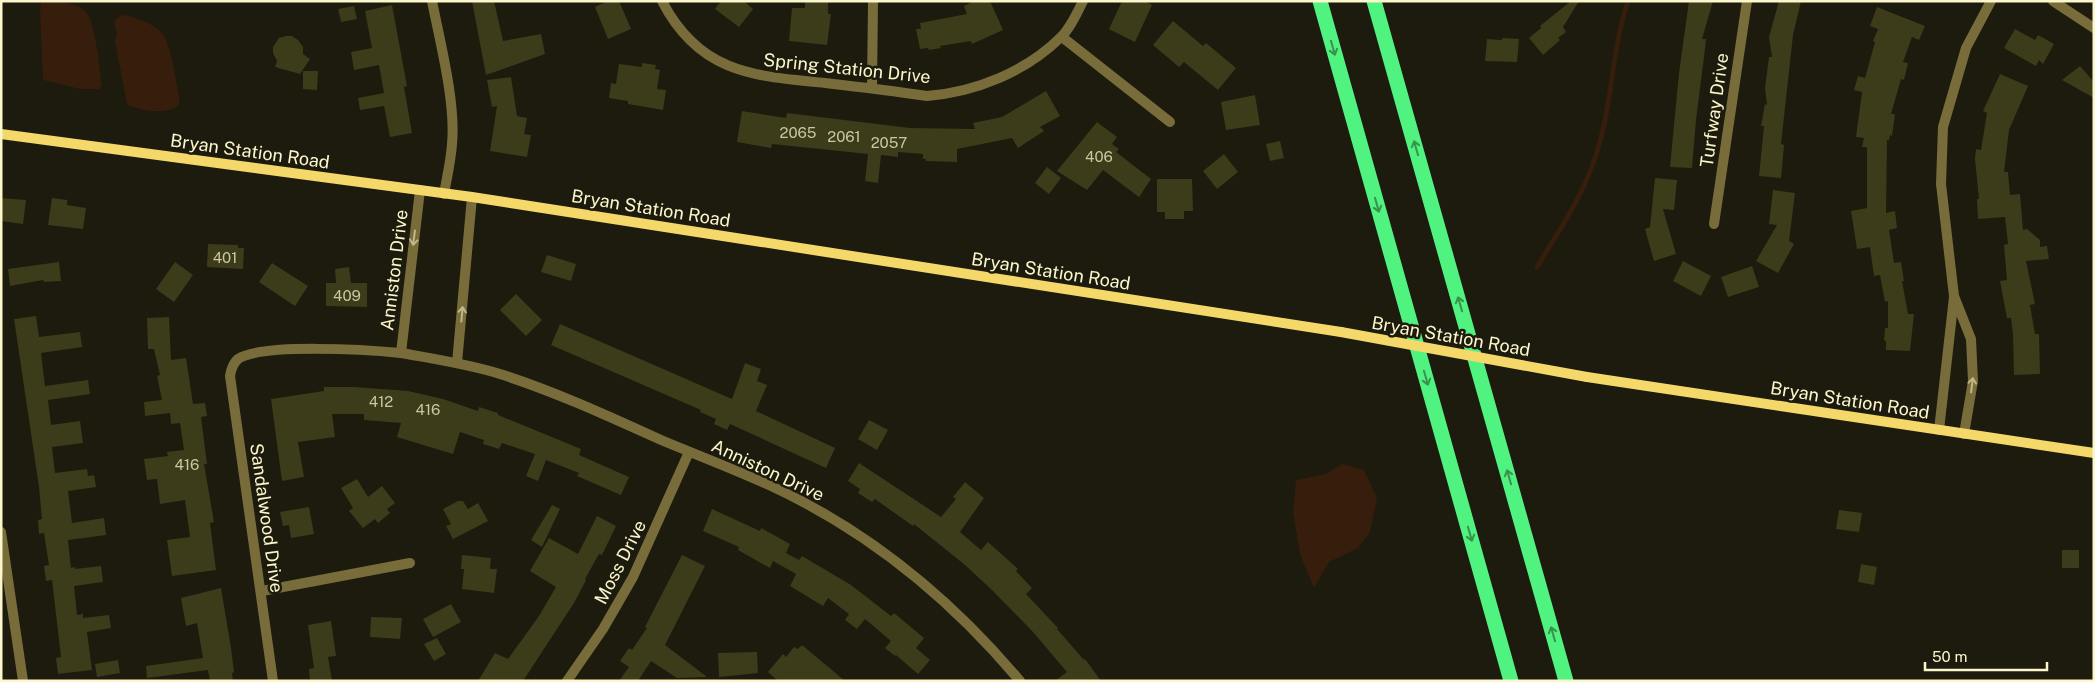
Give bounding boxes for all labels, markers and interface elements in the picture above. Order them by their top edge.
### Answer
one-way arrow [1329,40,1339,56]
street label: Spring Station Drive [762,49,932,87]
street label: Turfway Drive [1696,52,1732,168]
house number: 2065 [780,124,816,141]
house number: 2061 [827,128,861,145]
street label: Bryan Station Road [169,129,331,173]
house number: 2057 [871,134,907,151]
one-way arrow [1410,140,1420,156]
house number: 406 [1085,148,1113,165]
street label: Bryan Station Road [570,185,732,231]
one-way arrow [1373,196,1382,212]
street label: Anniston Drive [376,208,412,332]
one-way arrow [409,230,419,246]
street label: Bryan Station Road [970,248,1132,294]
house number: 401 [213,249,237,266]
house number: 409 [333,287,361,304]
one-way arrow [1454,297,1464,313]
one-way arrow [457,306,466,322]
street label: Bryan Station Road [1370,312,1532,360]
one-way arrow [1421,370,1431,386]
street label: Bryan Station Road [1769,377,1931,423]
one-way arrow [1967,378,1977,394]
house number: 412 [369,393,393,410]
house number: 416 [416,401,440,418]
street label: Anniston Drive [708,435,828,505]
street label: Sandalwood Drive [246,442,288,594]
house number: 416 [175,456,199,473]
one-way arrow [1503,470,1513,486]
street label: Moss Drive [590,516,650,608]
one-way arrow [1465,526,1475,542]
one-way arrow [1548,626,1557,642]
scale bar [1925,640,2048,672]
text: 50 m [1932,648,1967,665]

